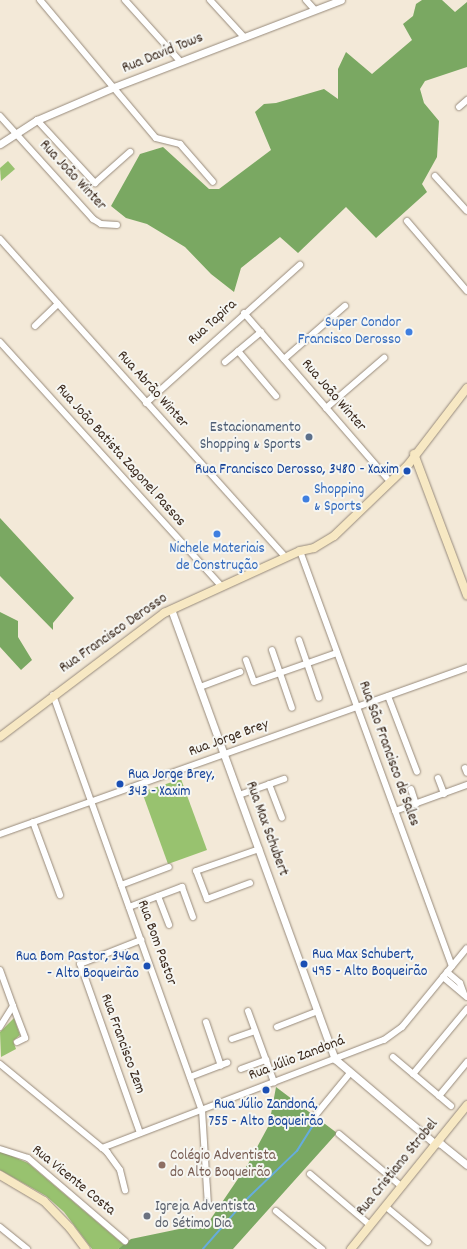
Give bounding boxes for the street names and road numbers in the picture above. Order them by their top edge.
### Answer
street label: Rua David Tows [120,30,206,78]
street label: Rua João Winter [35,137,109,215]
street label: Rua Tapira [185,296,241,350]
street label: Rua Abrão Winter [113,348,191,432]
street label: Rua João Winter [297,356,369,436]
street label: Rua João Batista Zagonel Passos [51,381,189,531]
street label: Rua Francisco Derosso [57,590,171,678]
street label: Rua São Francisco de Sales [353,679,423,829]
street label: Rua Jorge Brey [187,716,271,762]
street label: Rua Max Schubert [241,779,291,879]
street label: Rua Bom Pastor [132,898,180,988]
street label: Rua Francisco Zem [96,991,148,1097]
street label: Rua Júlio Zandoná [246,1032,348,1086]
street label: Rua Cristiano Strobel [353,1116,443,1220]
street label: Rua Vicente Costa [28,1142,118,1220]

